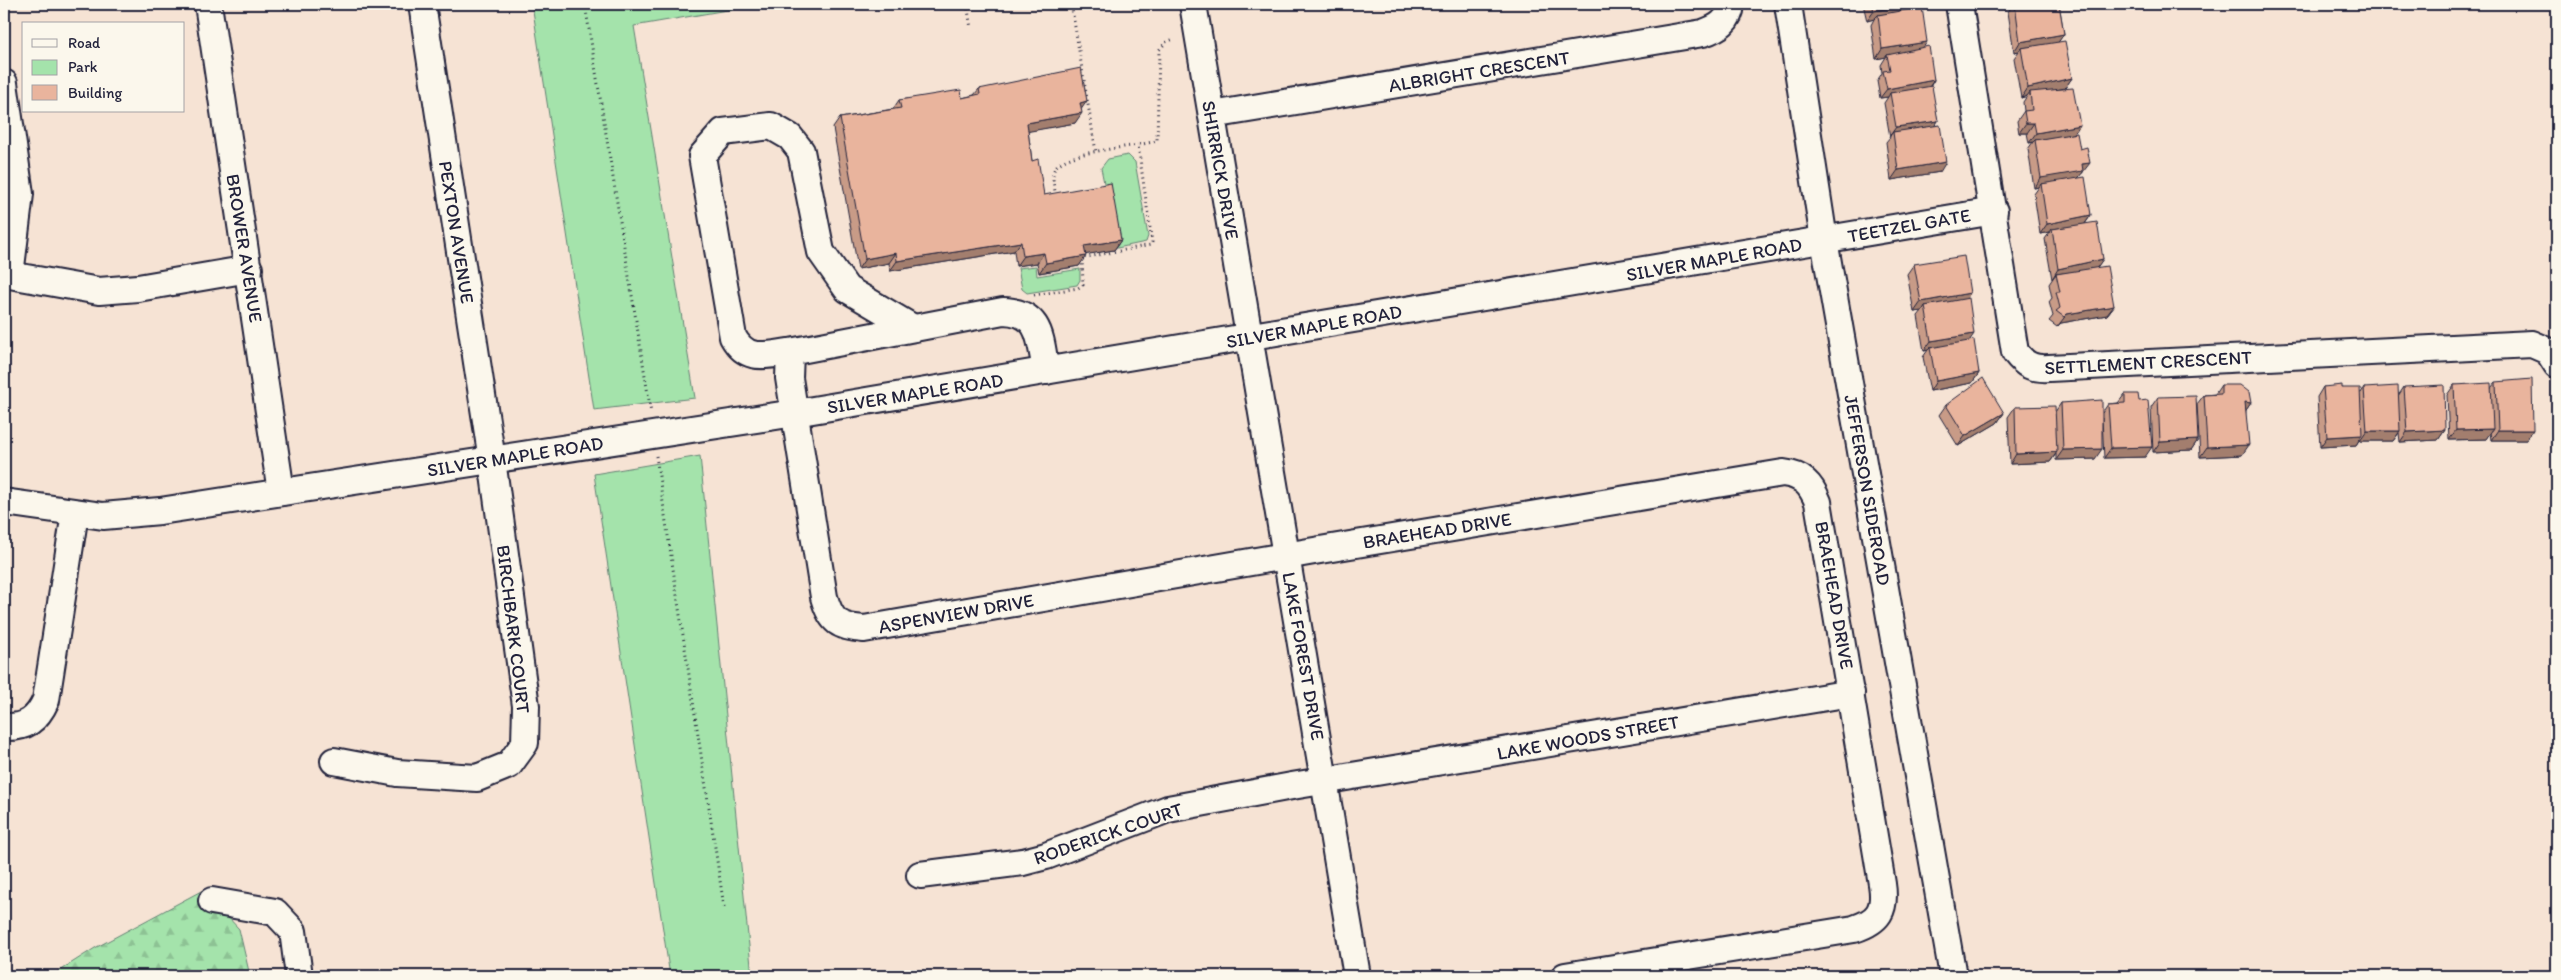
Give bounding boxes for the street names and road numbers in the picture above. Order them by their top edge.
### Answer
street label: ALBRIGHT CRESCENT [1387,46,1572,97]
street label: SHIRRICK DRIVE [1197,99,1244,241]
street label: PEXTON AVENUE [434,159,479,305]
street label: BROWER AVENUE [221,172,268,324]
street label: TEETZEL GATE [1846,203,1973,248]
street label: SILVER MAPLE ROAD [1624,233,1804,286]
street label: SILVER MAPLE ROAD [1224,300,1404,353]
street label: SETTLEMENT CRESCENT [2044,346,2253,379]
street label: SILVER MAPLE ROAD [825,368,1005,419]
street label: JEFFERSON SIDEROAD [1839,393,1896,587]
street label: SILVER MAPLE ROAD [425,431,605,482]
street label: BRAEHEAD DRIVE [1361,507,1513,554]
street label: BRAEHEAD DRIVE [1810,519,1859,671]
street label: BIRCHBARK COURT [492,543,535,715]
street label: LAKE FOREST DRIVE [1277,570,1330,742]
street label: ASPENVIEW DRIVE [877,589,1035,638]
street label: LAKE WOODS STREET [1495,710,1681,765]
street label: RODERICK COURT [1031,797,1186,870]

